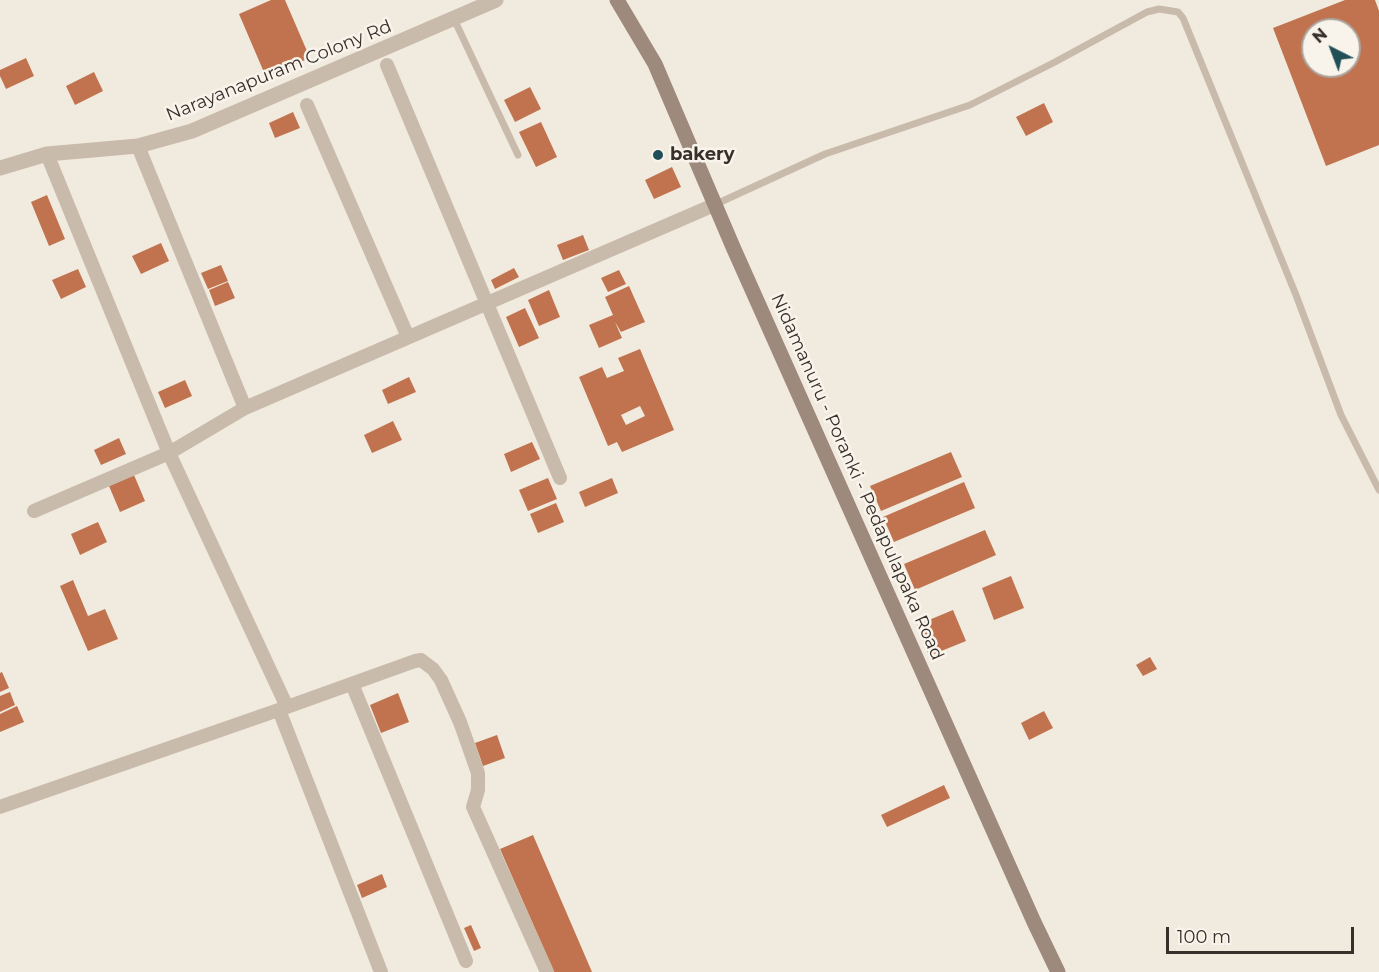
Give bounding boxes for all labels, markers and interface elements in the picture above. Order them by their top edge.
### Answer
street label: Narayanapuram Colony Rd [163,16,395,126]
north arrow [1301,18,1361,78]
text: N [1309,24,1331,47]
place label: bakery [670,144,735,166]
marker: bakery [651,148,665,162]
street label: Nidamanuru - Poranki - Pedapulapaka Road [766,290,948,664]
scale bar [1169,915,1356,953]
text: 100 m [1177,926,1231,948]

